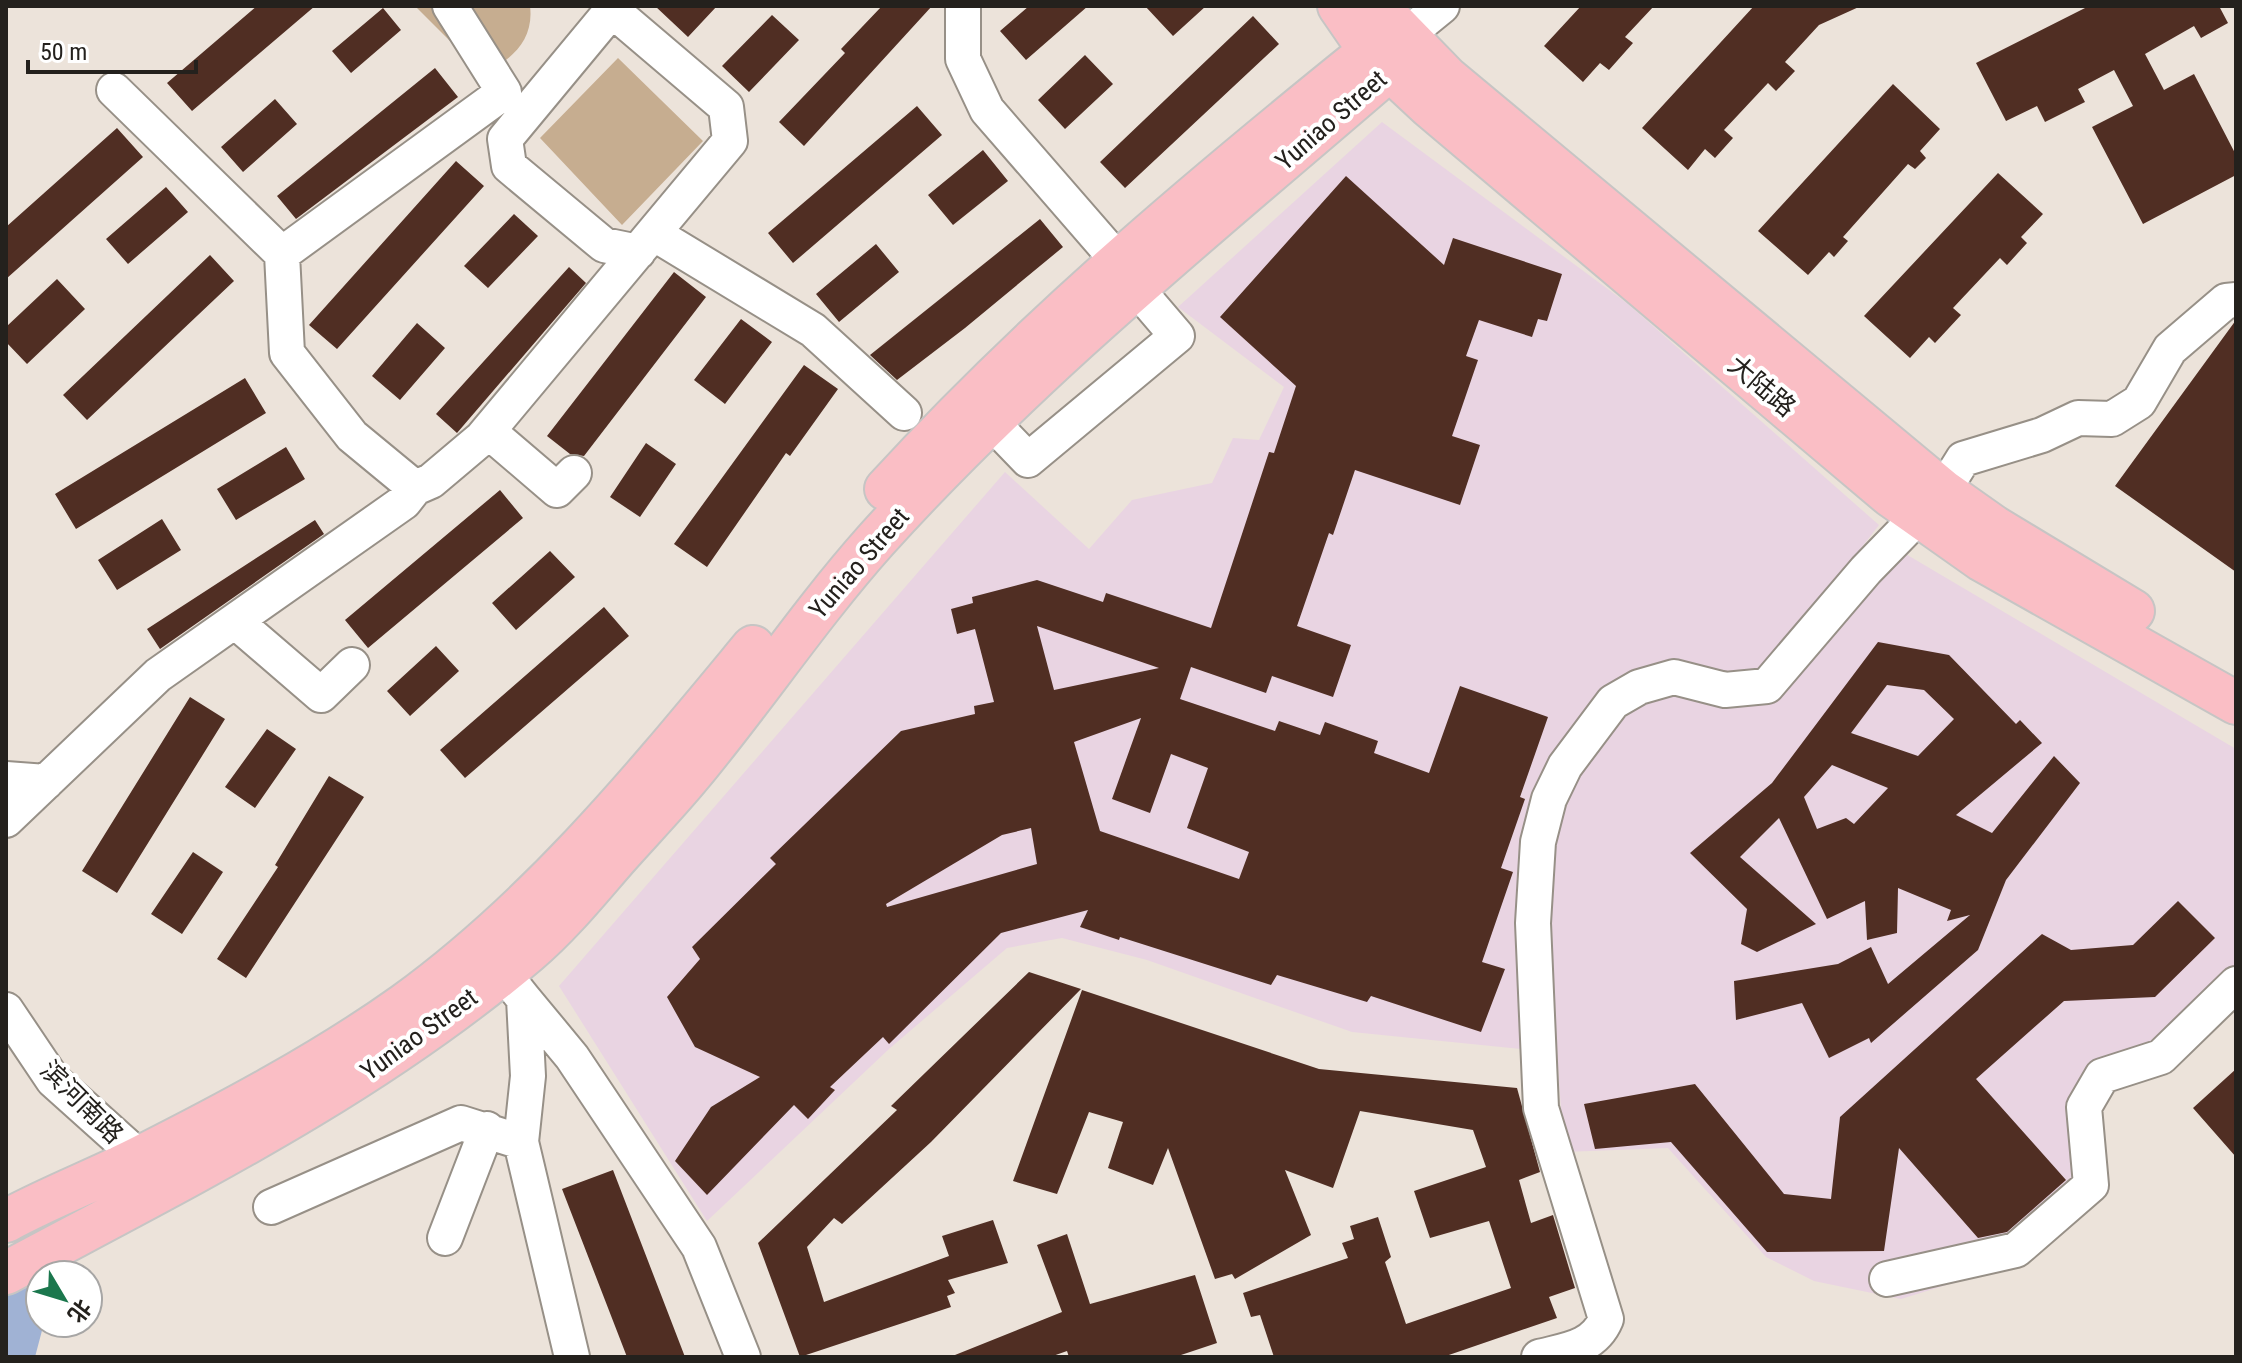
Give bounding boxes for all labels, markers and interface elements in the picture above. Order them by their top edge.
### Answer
scale bar [28,24,196,74]
text: 50 m [40,38,87,66]
street label: Yuniao Street [1270,64,1392,176]
street label: 大陆路 [1722,349,1802,423]
street label: Yuniao Street [803,502,915,624]
street label: Yuniao Street [355,982,483,1086]
street label: 滨河南路 [35,1055,129,1149]
north arrow [24,1259,104,1339]
text: 北 [63,1295,96,1327]

